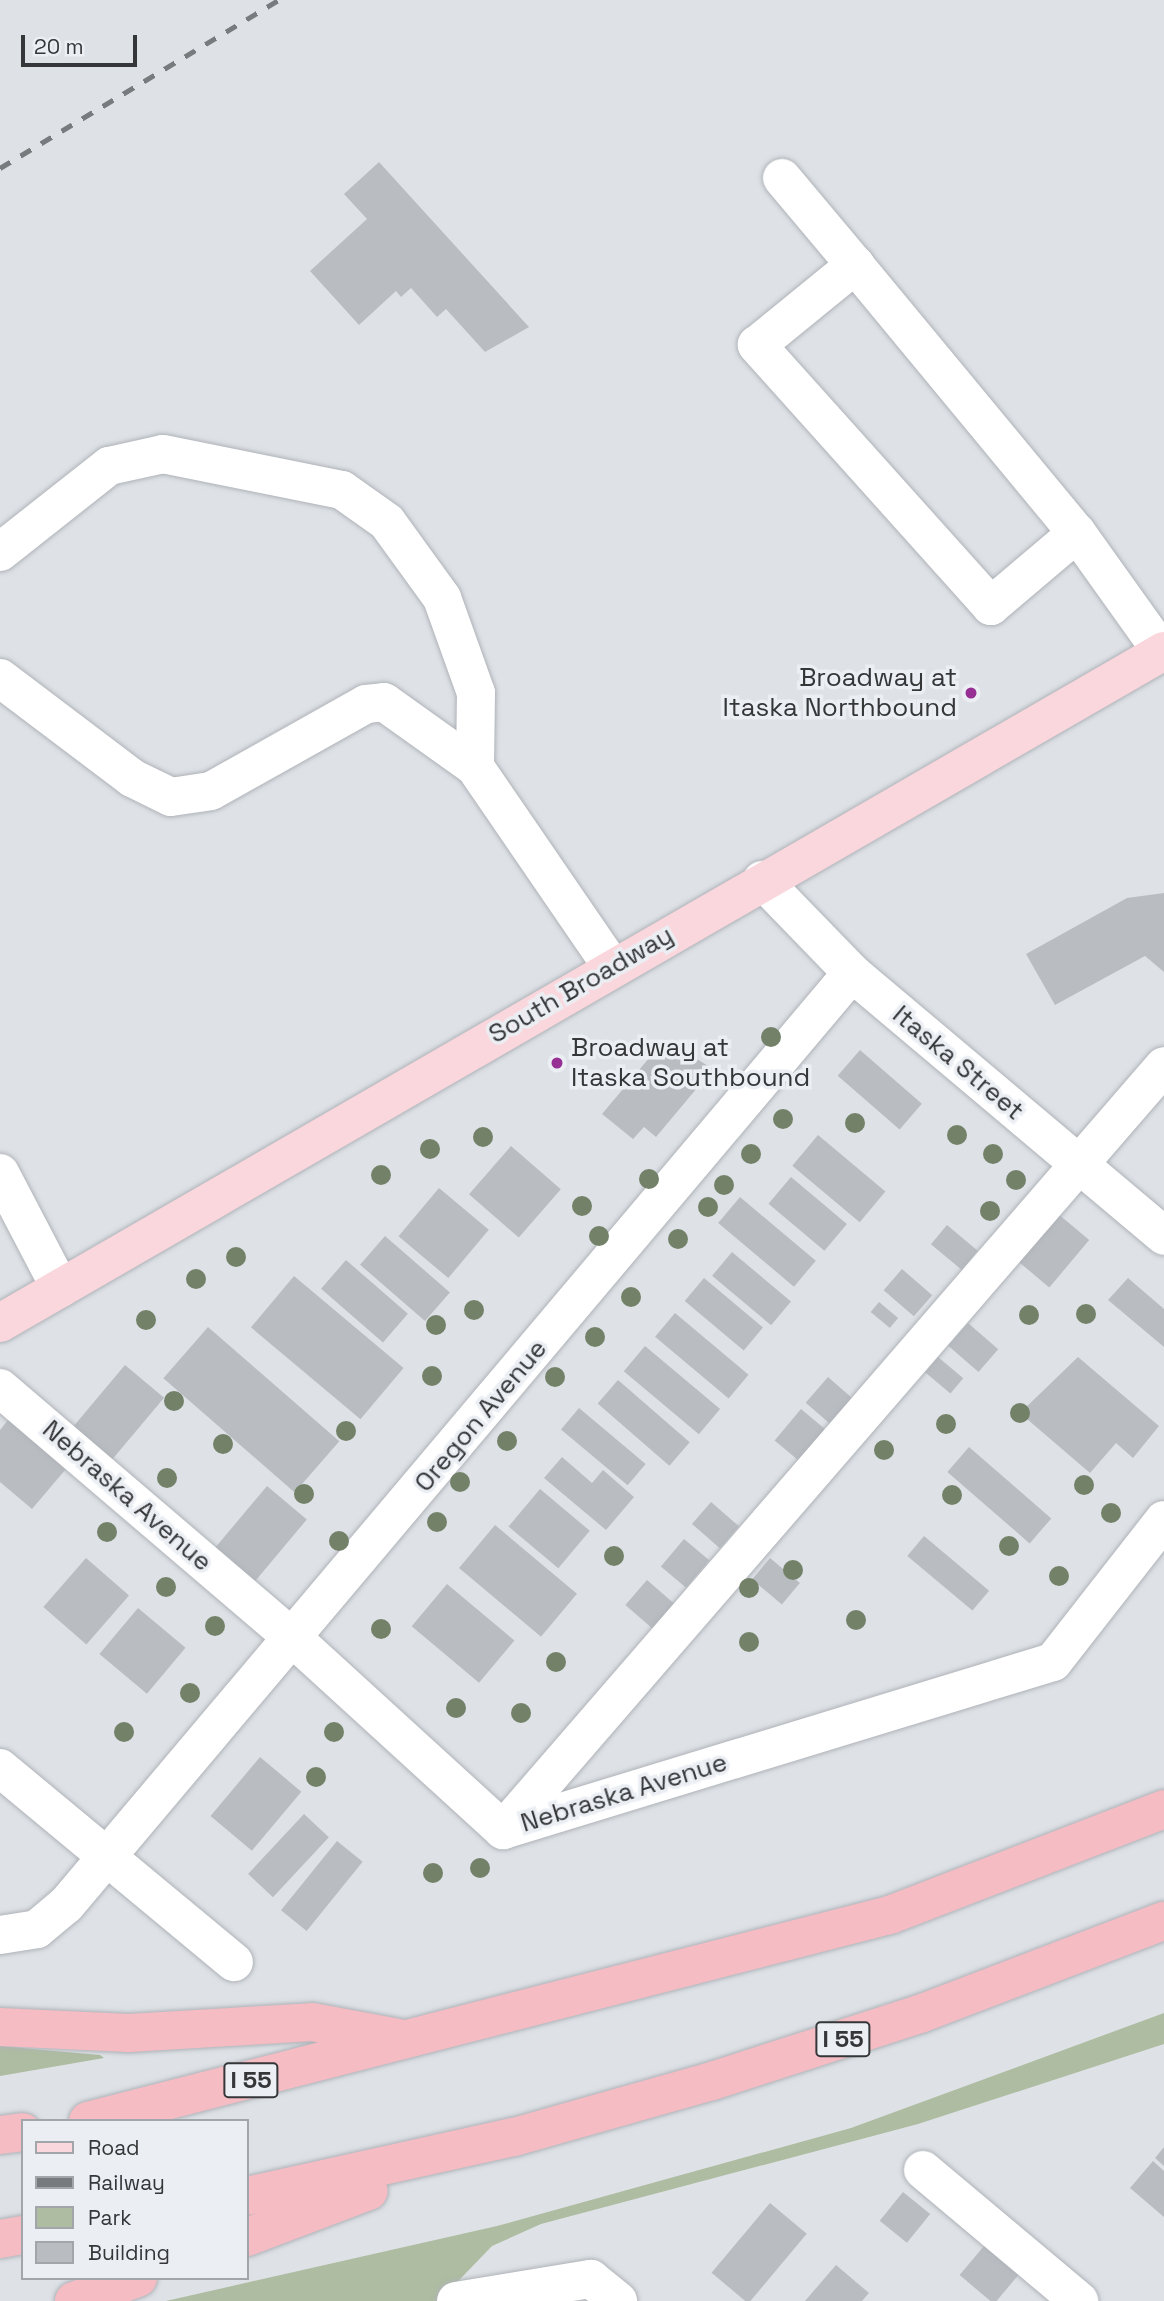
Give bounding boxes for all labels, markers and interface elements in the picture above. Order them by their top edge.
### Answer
scale bar [24,21,140,65]
text: 20 m [34,33,84,60]
place label: Broadway at Itaska Northbound [722,662,957,724]
marker: Broadway at Itaska Northbound [963,685,979,701]
street label: South Broadway [483,920,679,1050]
street label: Itaska Street [886,999,1030,1127]
place label: Broadway at Itaska Southbound [571,1032,810,1094]
marker: Broadway at Itaska Southbound [549,1055,565,1071]
street label: Oregon Avenue [408,1333,554,1499]
street label: Nebraska Avenue [36,1414,218,1578]
street label: Nebraska Avenue [517,1747,731,1839]
road number: I 55 [815,2018,871,2060]
road number: I 55 [223,2060,279,2101]
legend [21,2119,248,2280]
text: Road [88,2134,140,2161]
text: Railway [88,2169,165,2196]
text: Park [88,2204,132,2231]
text: Building [88,2239,170,2266]

